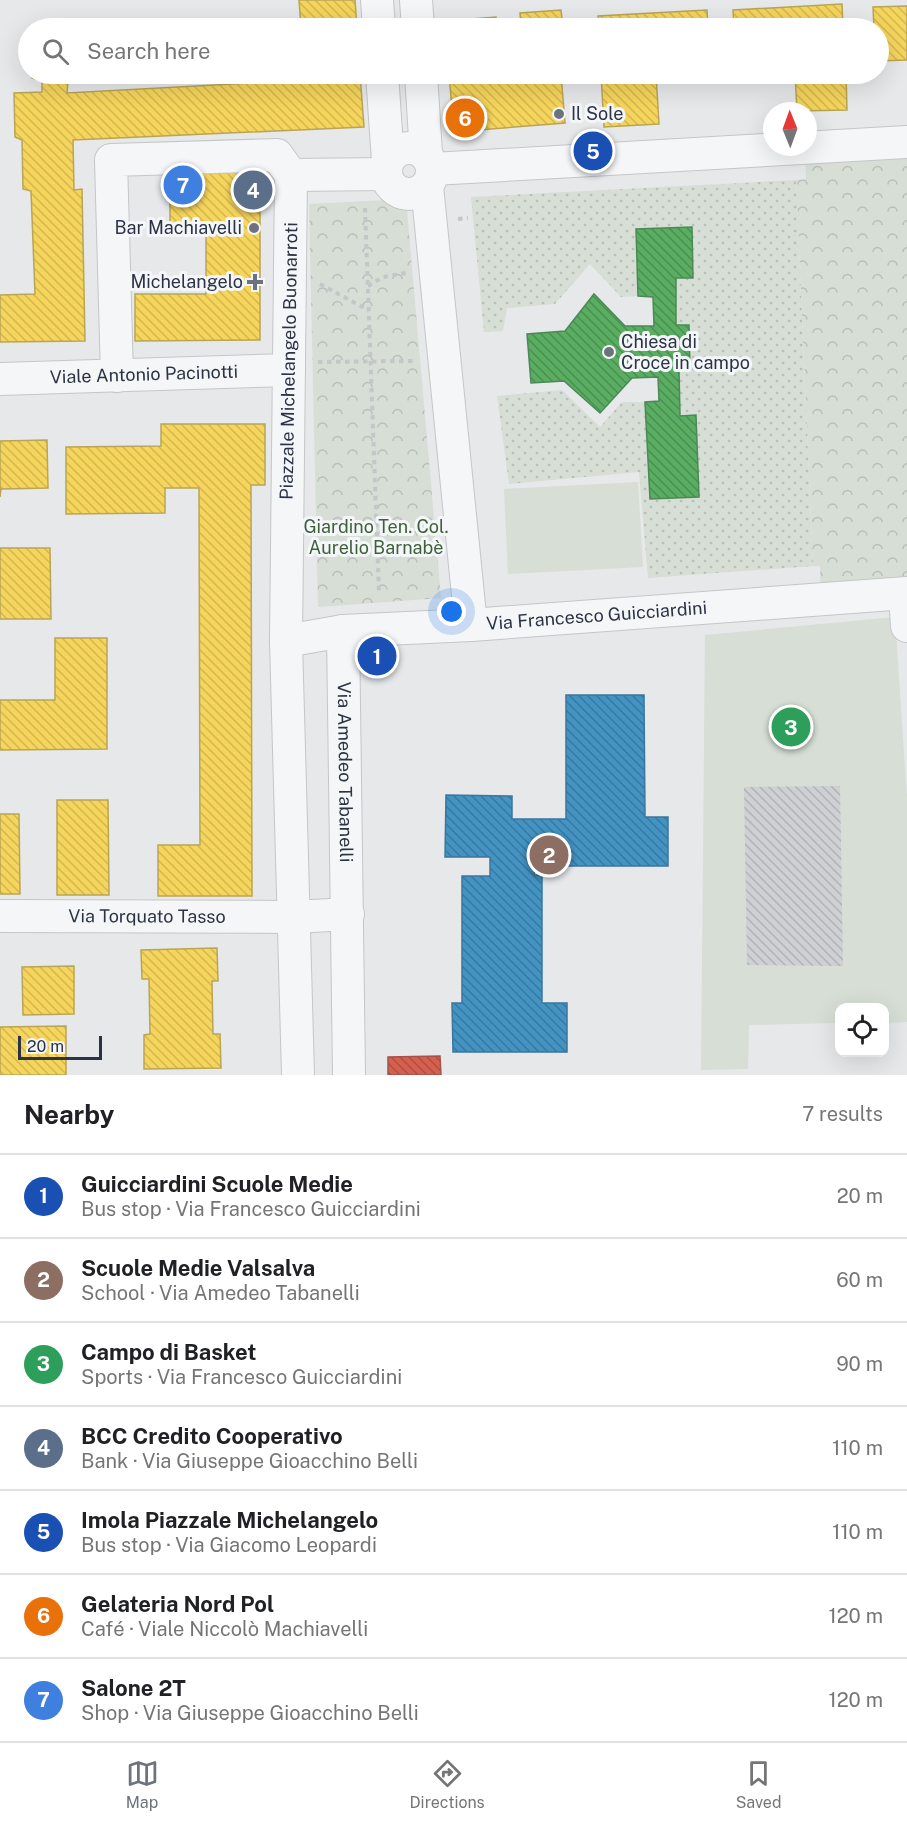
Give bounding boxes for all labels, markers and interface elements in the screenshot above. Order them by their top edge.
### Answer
search box [18,18,889,84]
icon: search [39,35,72,68]
text: Search here [87,38,211,64]
pin: 6 [446,96,484,140]
north arrow [763,102,817,156]
place label: Il Sole [571,103,623,124]
marker: Il Sole [552,107,566,121]
pin: 5 [574,128,612,174]
pin: 7 [164,162,202,207]
pin: 4 [234,168,272,213]
place label: Bar Machiavelli [114,217,242,238]
marker: Bar Machiavelli [247,221,261,235]
street label: Piazzale Michelangelo Buonarroti [276,222,301,500]
place label: Michelangelo [130,271,243,292]
marker: Michelangelo [248,275,262,289]
place label: Chiesa di Croce in campo [621,331,750,373]
marker: Chiesa di Croce in campo [602,345,616,359]
street label: Viale Antonio Pacinotti [49,361,238,387]
park label: Giardino Ten. Col. Aurelio Barnabè [303,516,449,558]
your location [437,597,466,626]
street label: Via Francesco Guicciardini [486,597,708,634]
pin: 1 [358,634,397,678]
street label: Via Amedeo Tabanelli [334,682,357,862]
pin: 3 [772,704,810,750]
pin: 2 [530,832,568,878]
street label: Via Torquato Tasso [68,905,226,927]
map controls [835,1003,889,1057]
button: locate [835,1003,889,1057]
scale bar [18,1033,102,1060]
text: 20 m [27,1037,64,1056]
text: Nearby [24,1099,114,1130]
text: 7 results [802,1102,883,1126]
text: Guicciardini Scuole Medie [81,1171,353,1197]
text: 1 [39,1184,48,1208]
text: 20 m [837,1184,883,1208]
text: Bus stop · Via Francesco Guicciardini [81,1197,421,1221]
text: Scuole Medie Valsalva [81,1255,315,1281]
text: 2 [37,1268,50,1292]
text: 60 m [836,1268,883,1292]
text: School · Via Amedeo Tabanelli [81,1281,360,1305]
text: Campo di Basket [81,1339,256,1365]
text: 3 [37,1352,50,1376]
text: 90 m [836,1352,883,1376]
text: Sports · Via Francesco Guicciardini [81,1365,402,1389]
text: BCC Credito Cooperativo [81,1423,343,1449]
text: 4 [37,1436,50,1460]
text: 110 m [832,1436,883,1460]
text: Bank · Via Giuseppe Gioacchino Belli [81,1449,418,1473]
text: Imola Piazzale Michelangelo [81,1507,378,1533]
text: 5 [37,1520,50,1544]
text: 110 m [832,1520,883,1544]
text: Bus stop · Via Giacomo Leopardi [81,1533,377,1557]
text: Gelateria Nord Pol [81,1591,274,1617]
text: 6 [37,1604,50,1628]
text: 120 m [829,1604,883,1628]
text: Café · Viale Niccolò Machiavelli [81,1617,368,1641]
text: Salone 2T [81,1675,186,1701]
text: 7 [37,1688,50,1712]
text: 120 m [829,1688,883,1712]
text: Shop · Via Giuseppe Gioacchino Belli [81,1701,419,1725]
tab: Map [126,1757,159,1812]
tab: Directions [410,1757,485,1812]
tab: Saved [736,1757,781,1812]

